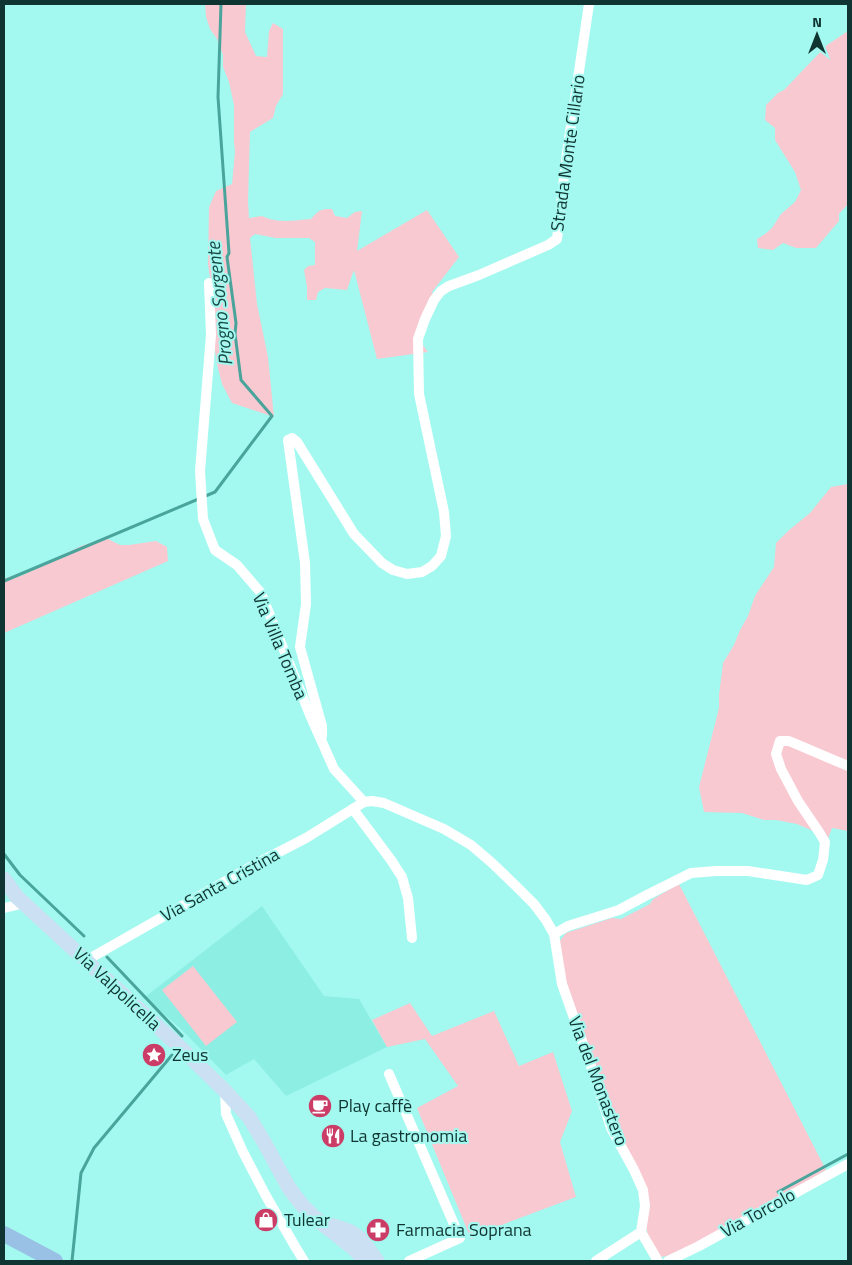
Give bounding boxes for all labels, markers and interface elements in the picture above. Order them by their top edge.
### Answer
north arrow [792,10,842,60]
text: N [812,11,822,32]
street label: Strada Monte Cillario [543,73,592,233]
water label: Progno Sorgente [197,240,239,367]
street label: Via Villa Tomba [246,588,315,704]
street label: Via Santa Cristina [155,841,284,928]
street label: Via Valpolicella [67,941,167,1037]
street label: Via del Monastero [561,1012,636,1149]
place label: Zeus [172,1041,209,1068]
place icon: Zeus [141,1042,167,1068]
place label: Play caffè [338,1092,412,1119]
cafe icon: Play caffè [307,1093,333,1119]
place label: La gastronomia [350,1122,467,1149]
restaurant icon: La gastronomia [320,1123,346,1149]
street label: Via Torcolo [715,1181,800,1244]
place label: Tulear [284,1206,330,1233]
shop icon: Tulear [253,1207,279,1233]
place label: Farmacia Soprana [396,1216,532,1243]
pharmacy icon: Farmacia Soprana [365,1217,391,1243]

